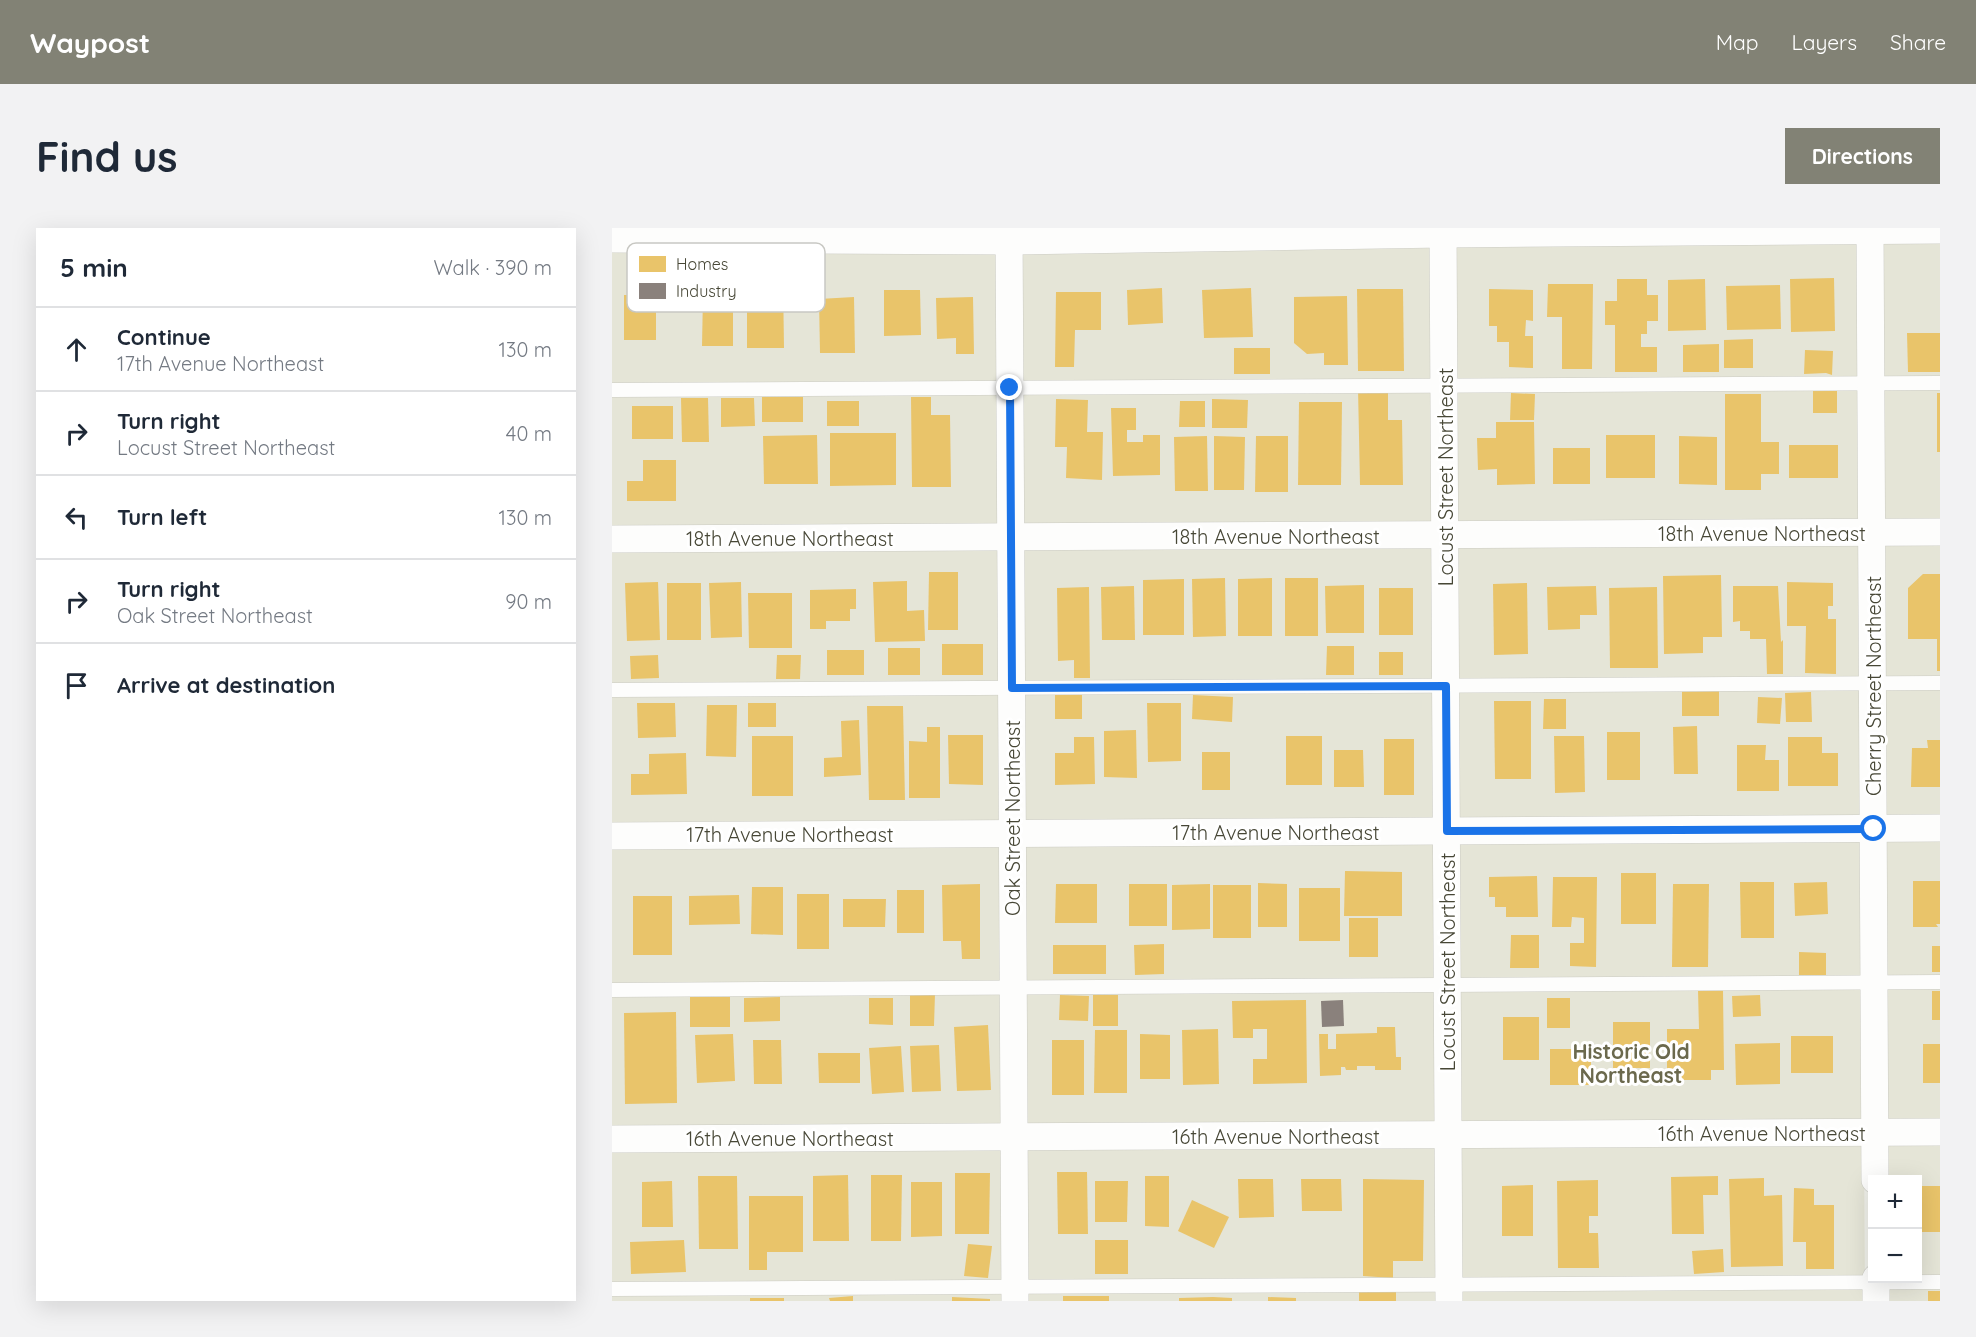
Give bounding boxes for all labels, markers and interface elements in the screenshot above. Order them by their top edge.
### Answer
text: Waypost [30,25,150,60]
text: Map [1716,29,1759,55]
text: Layers [1792,29,1857,55]
text: Share [1890,29,1946,55]
button: Directions [1785,128,1940,184]
text: Find us [36,130,178,183]
legend [627,243,825,312]
text: 5 min [60,251,128,284]
text: Homes [676,254,728,274]
text: Walk · 390 m [433,255,552,280]
text: Industry [676,281,736,301]
text: Continue [117,323,211,351]
icon: ahead [60,333,93,366]
text: 130 m [499,337,552,362]
text: 17th Avenue Northeast [117,351,324,376]
street label: Locust Street Northeast [1433,368,1458,586]
route end [996,374,1022,400]
text: Turn right [117,407,221,435]
icon: right [60,417,93,450]
text: 40 m [506,421,552,446]
text: Locust Street Northeast [117,435,335,460]
icon: left [60,501,93,534]
text: Turn left [117,503,207,531]
text: 130 m [499,505,552,530]
street label: 18th Avenue Northeast [1658,521,1866,546]
street label: 18th Avenue Northeast [1172,524,1380,549]
street label: 18th Avenue Northeast [686,526,894,551]
text: Turn right [117,575,221,603]
street label: Cherry Street Northeast [1861,576,1886,796]
icon: right [60,585,93,618]
text: 90 m [505,589,552,614]
text: Oak Street Northeast [117,603,313,628]
icon: arrive [60,669,93,702]
text: Arrive at destination [117,671,335,699]
street label: Oak Street Northeast [1000,720,1025,916]
route start [1860,815,1886,841]
street label: 17th Avenue Northeast [1172,820,1380,845]
street label: 17th Avenue Northeast [686,822,894,847]
street label: Locust Street Northeast [1435,853,1460,1071]
district label: Historic Old Northeast [1572,1038,1690,1088]
street label: 16th Avenue Northeast [1658,1121,1866,1146]
street label: 16th Avenue Northeast [1172,1124,1380,1149]
street label: 16th Avenue Northeast [686,1126,894,1151]
map controls [1868,1175,1922,1283]
button: + [1868,1175,1922,1229]
button: − [1868,1229,1922,1283]

